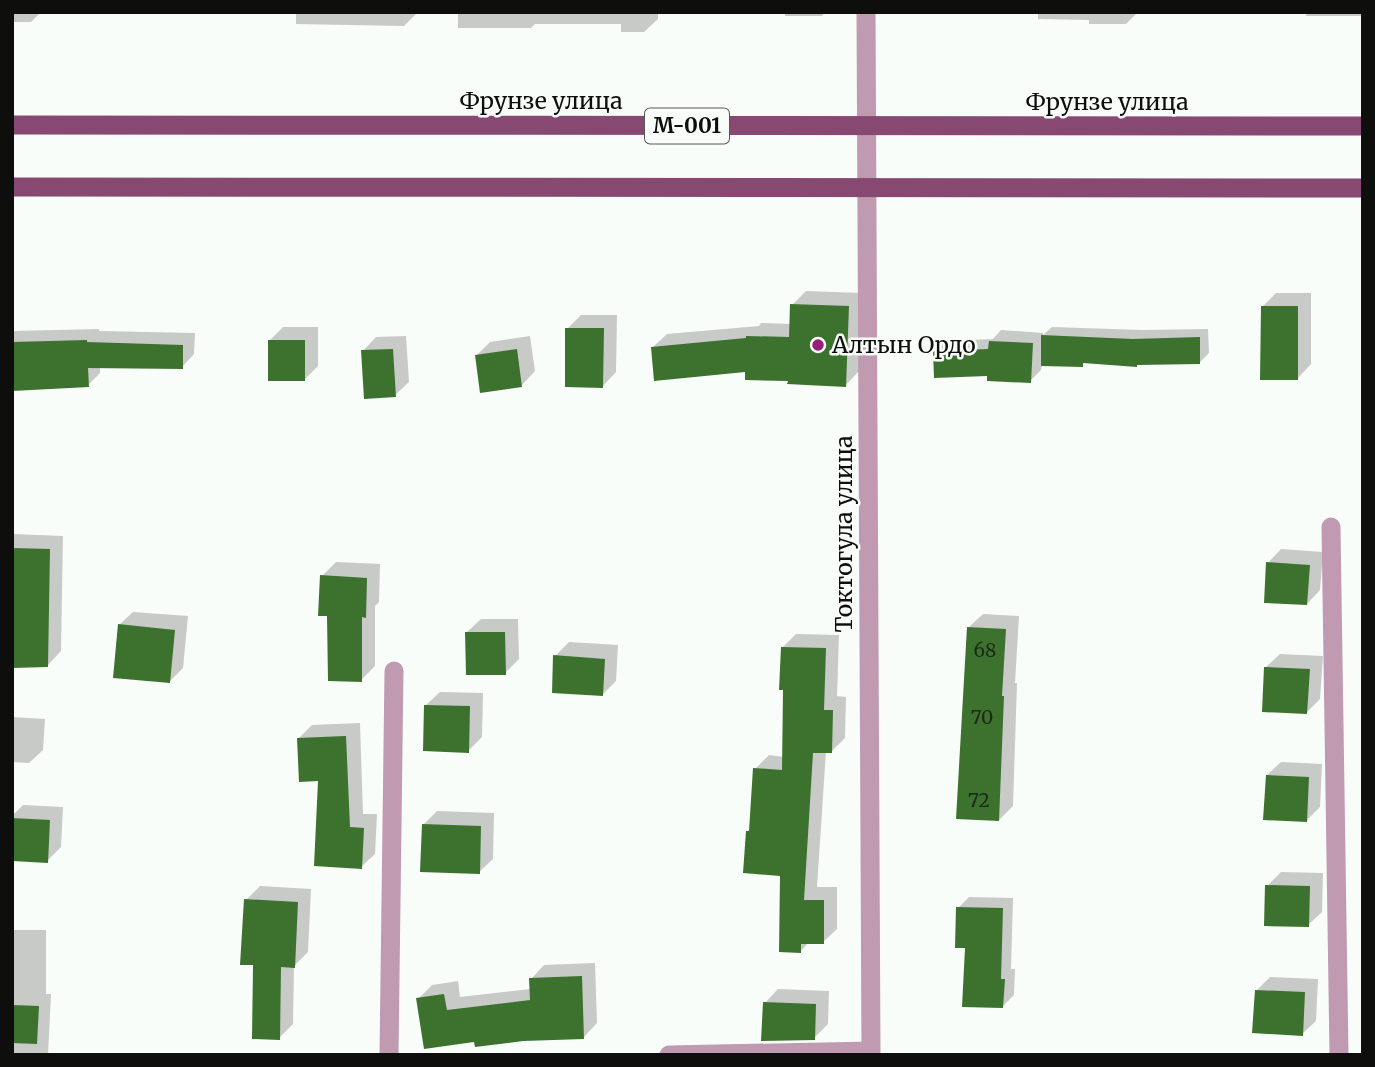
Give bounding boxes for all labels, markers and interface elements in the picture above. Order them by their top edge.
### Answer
street label: Фрунзе улица [459,86,623,115]
street label: Фрунзе улица [1025,87,1189,116]
road number: M-001 [645,108,729,144]
place label: Алтын Ордо [831,330,976,359]
marker: Алтын Ордо [810,337,826,353]
street label: Токтогула улица [829,435,858,633]
house number: 68 [974,638,996,662]
house number: 70 [971,705,993,729]
house number: 72 [968,788,990,812]

